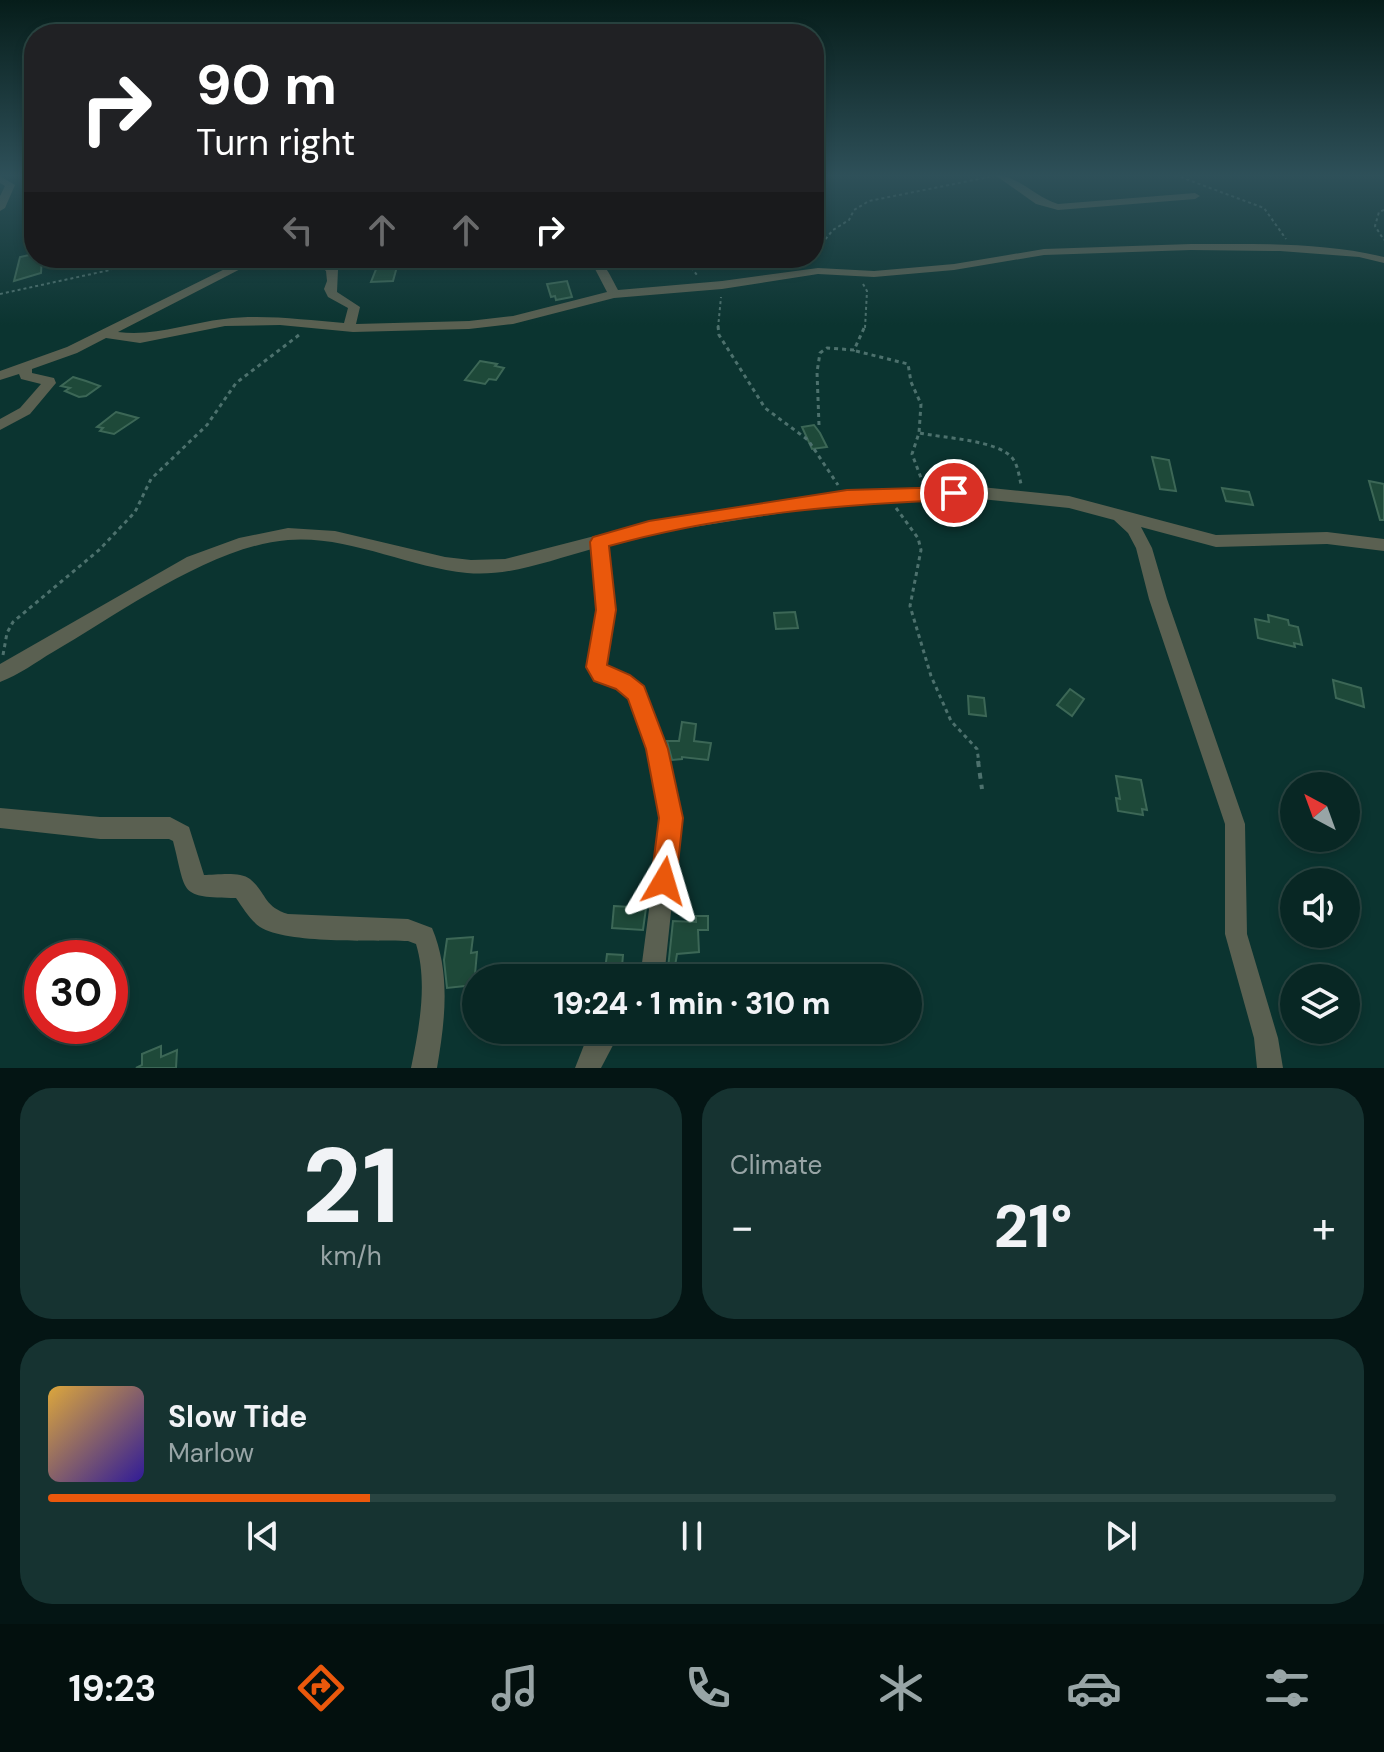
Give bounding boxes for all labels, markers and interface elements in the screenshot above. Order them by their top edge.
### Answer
text: 90 m [196,48,337,121]
icon: right [64,56,168,160]
text: Turn right [196,119,355,166]
icon: left [276,208,320,252]
icon: ahead [360,208,404,252]
icon: ahead [444,208,488,252]
icon: right [528,208,572,252]
pin [920,459,988,527]
icon: arrive [932,471,976,515]
north arrow [1280,772,1360,852]
map controls [1280,772,1360,1044]
position arrow [622,839,706,923]
button: sound [1280,868,1360,948]
speed limit sign: 30 [24,940,128,1044]
button: layers [1280,964,1360,1044]
text: 19:24 · 1 min · 310 m [554,984,830,1023]
text: 21 [302,1119,400,1254]
text: Climate [730,1148,822,1182]
text: 21° [994,1187,1072,1266]
text: − [730,1198,754,1256]
text: + [1312,1198,1336,1256]
text: km/h [320,1239,382,1273]
text: Slow Tide [168,1397,307,1436]
text: Marlow [168,1436,254,1470]
icon: previous [241,1514,285,1558]
icon: pause [670,1514,714,1558]
icon: next [1099,1514,1143,1558]
icon: directions [293,1660,349,1716]
icon: music [487,1660,543,1716]
icon: phone [680,1660,736,1716]
icon: climate [873,1660,929,1716]
icon: car [1066,1660,1122,1716]
icon: filters [1259,1660,1315,1716]
text: 19:23 [69,1665,156,1712]

